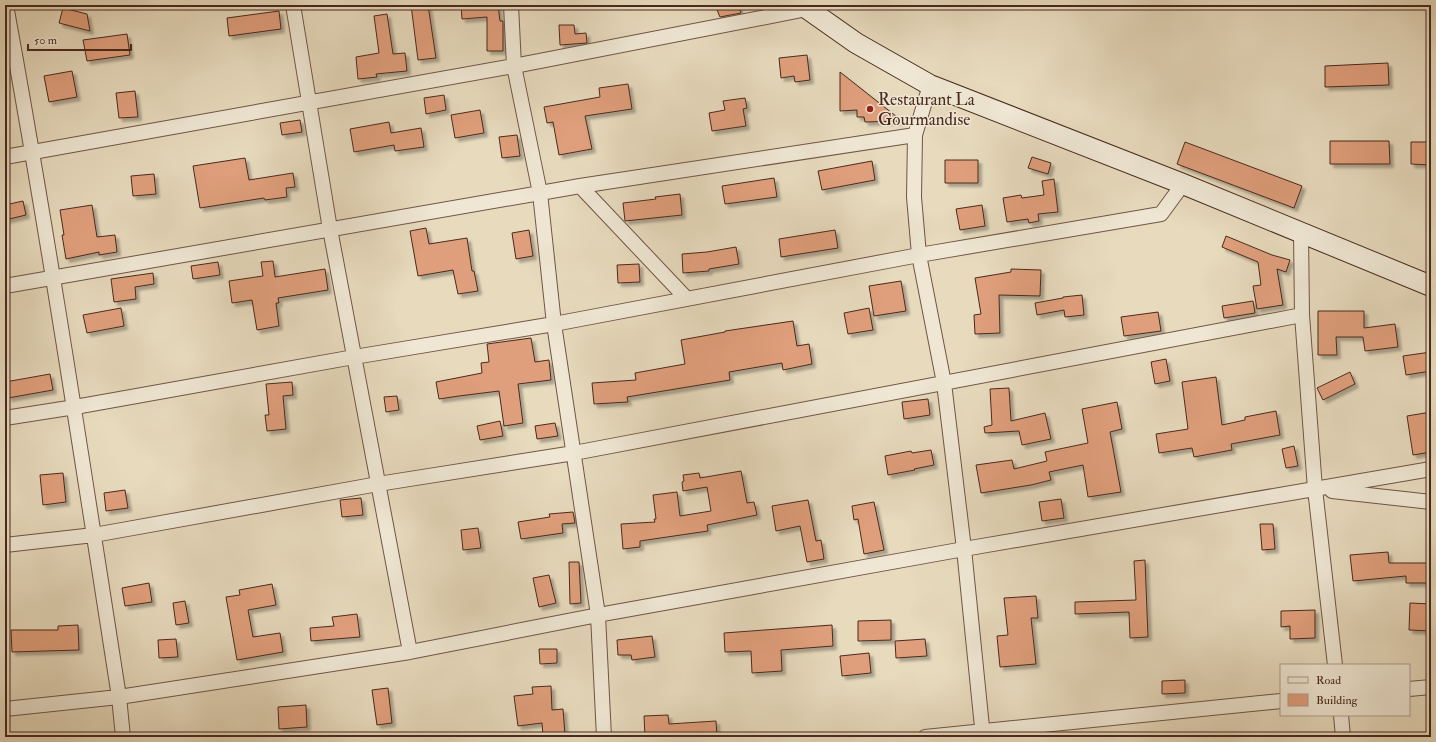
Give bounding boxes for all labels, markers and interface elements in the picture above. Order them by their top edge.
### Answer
scale bar [28,26,131,52]
text: 50 m [34,33,58,48]
place label: Restaurant La Gourmandise [878,89,976,130]
marker: Restaurant La Gourmandise [865,104,875,114]
legend [1280,664,1410,716]
text: Road [1316,673,1341,688]
text: Building [1316,693,1359,708]

